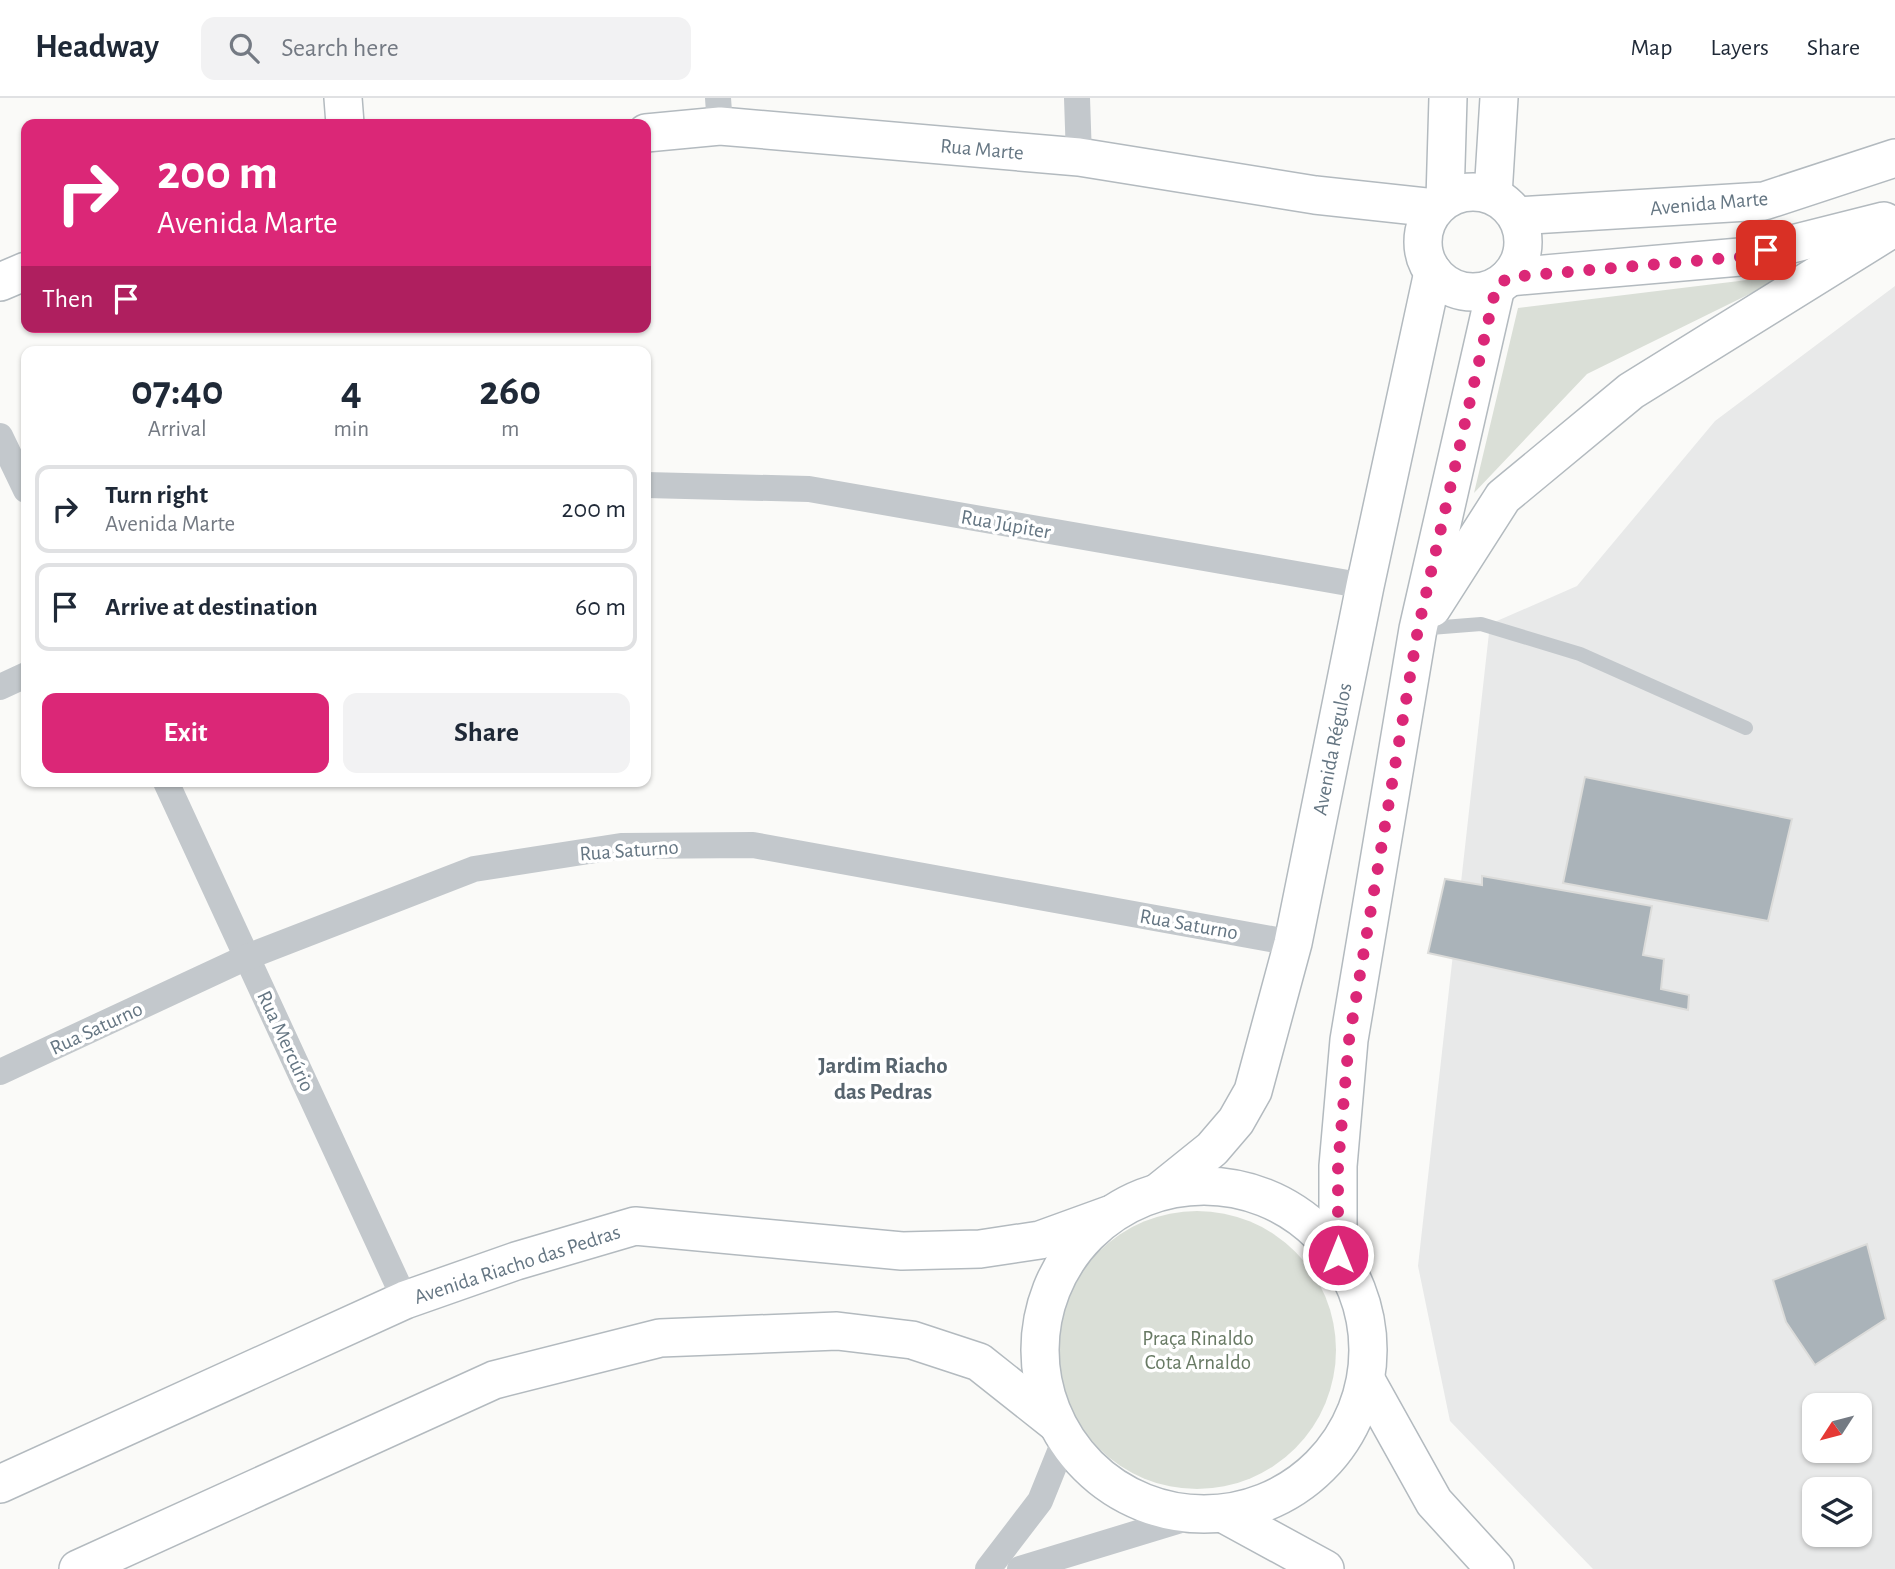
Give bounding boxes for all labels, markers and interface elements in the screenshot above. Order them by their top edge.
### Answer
search box [201,17,691,80]
icon: search [225,29,263,67]
text: Headway [35,31,159,64]
text: Search here [281,35,399,61]
text: Map [1630,36,1672,60]
text: Layers [1710,36,1769,60]
text: Share [1807,36,1860,60]
street label: Rua Marte [939,135,1025,164]
icon: right [42,147,133,238]
text: 200 m [157,149,278,198]
street label: Avenida Marte [1649,188,1769,219]
text: Avenida Marte [157,207,338,239]
pin [1736,220,1796,280]
icon: arrive [1747,231,1785,269]
icon: arrive [107,280,145,318]
text: Then [42,286,93,312]
text: 07:40 [131,370,224,412]
text: 4 [341,370,362,412]
text: 260 [479,370,541,412]
text: Arrival [148,418,207,441]
text: min [333,418,369,441]
text: m [501,418,519,441]
text: Turn right [105,482,208,508]
icon: right [46,490,84,528]
text: 200 m [562,496,626,522]
street label: Rua Júpiter [959,506,1053,543]
text: Avenida Marte [105,513,235,536]
icon: arrive [46,588,84,626]
text: Arrive at destination [105,594,318,620]
text: 60 m [575,594,626,620]
street label: Avenida Régulos [1309,681,1356,817]
button: Exit [42,693,329,773]
button: Share [343,693,630,773]
street label: Rua Saturno [579,837,679,864]
street label: Rua Saturno [1138,906,1240,943]
street label: Rua Mercúrio [253,988,318,1095]
street label: Rua Saturno [47,998,146,1059]
district label: Jardim Riacho das Pedras [818,1055,948,1104]
position arrow [1301,1218,1375,1292]
street label: Avenida Riacho das Pedras [411,1221,623,1308]
park label: Praça Rinaldo Cota Arnaldo [1142,1328,1254,1373]
north arrow [1802,1393,1872,1463]
map controls [1802,1393,1872,1547]
button: layers [1802,1477,1872,1547]

